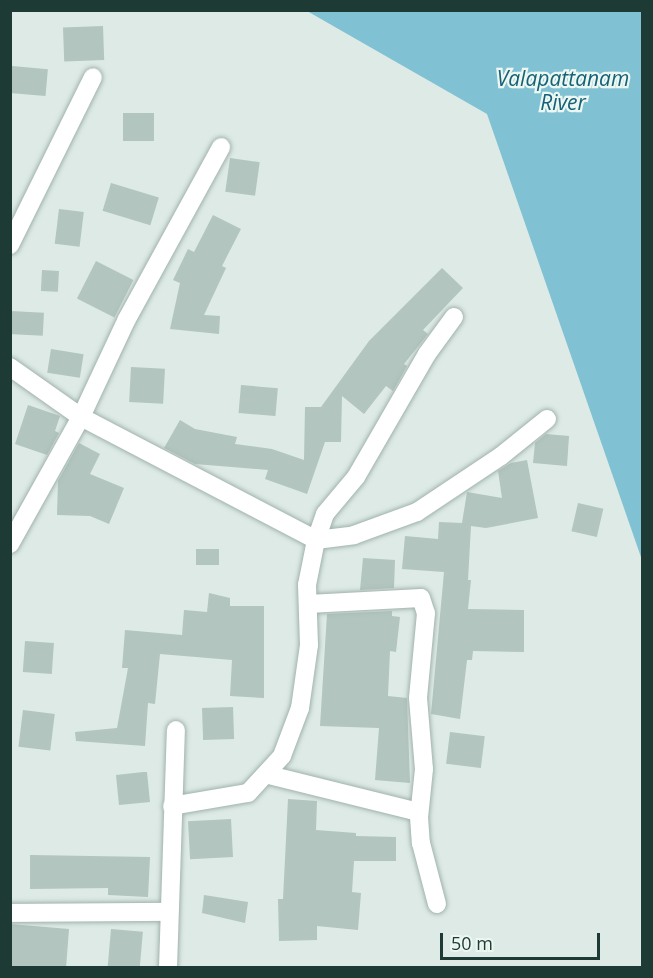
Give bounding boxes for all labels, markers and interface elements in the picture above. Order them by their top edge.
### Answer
water label: Valapattanam River [497,65,629,115]
scale bar [443,921,604,959]
text: 50 m [451,931,493,955]

